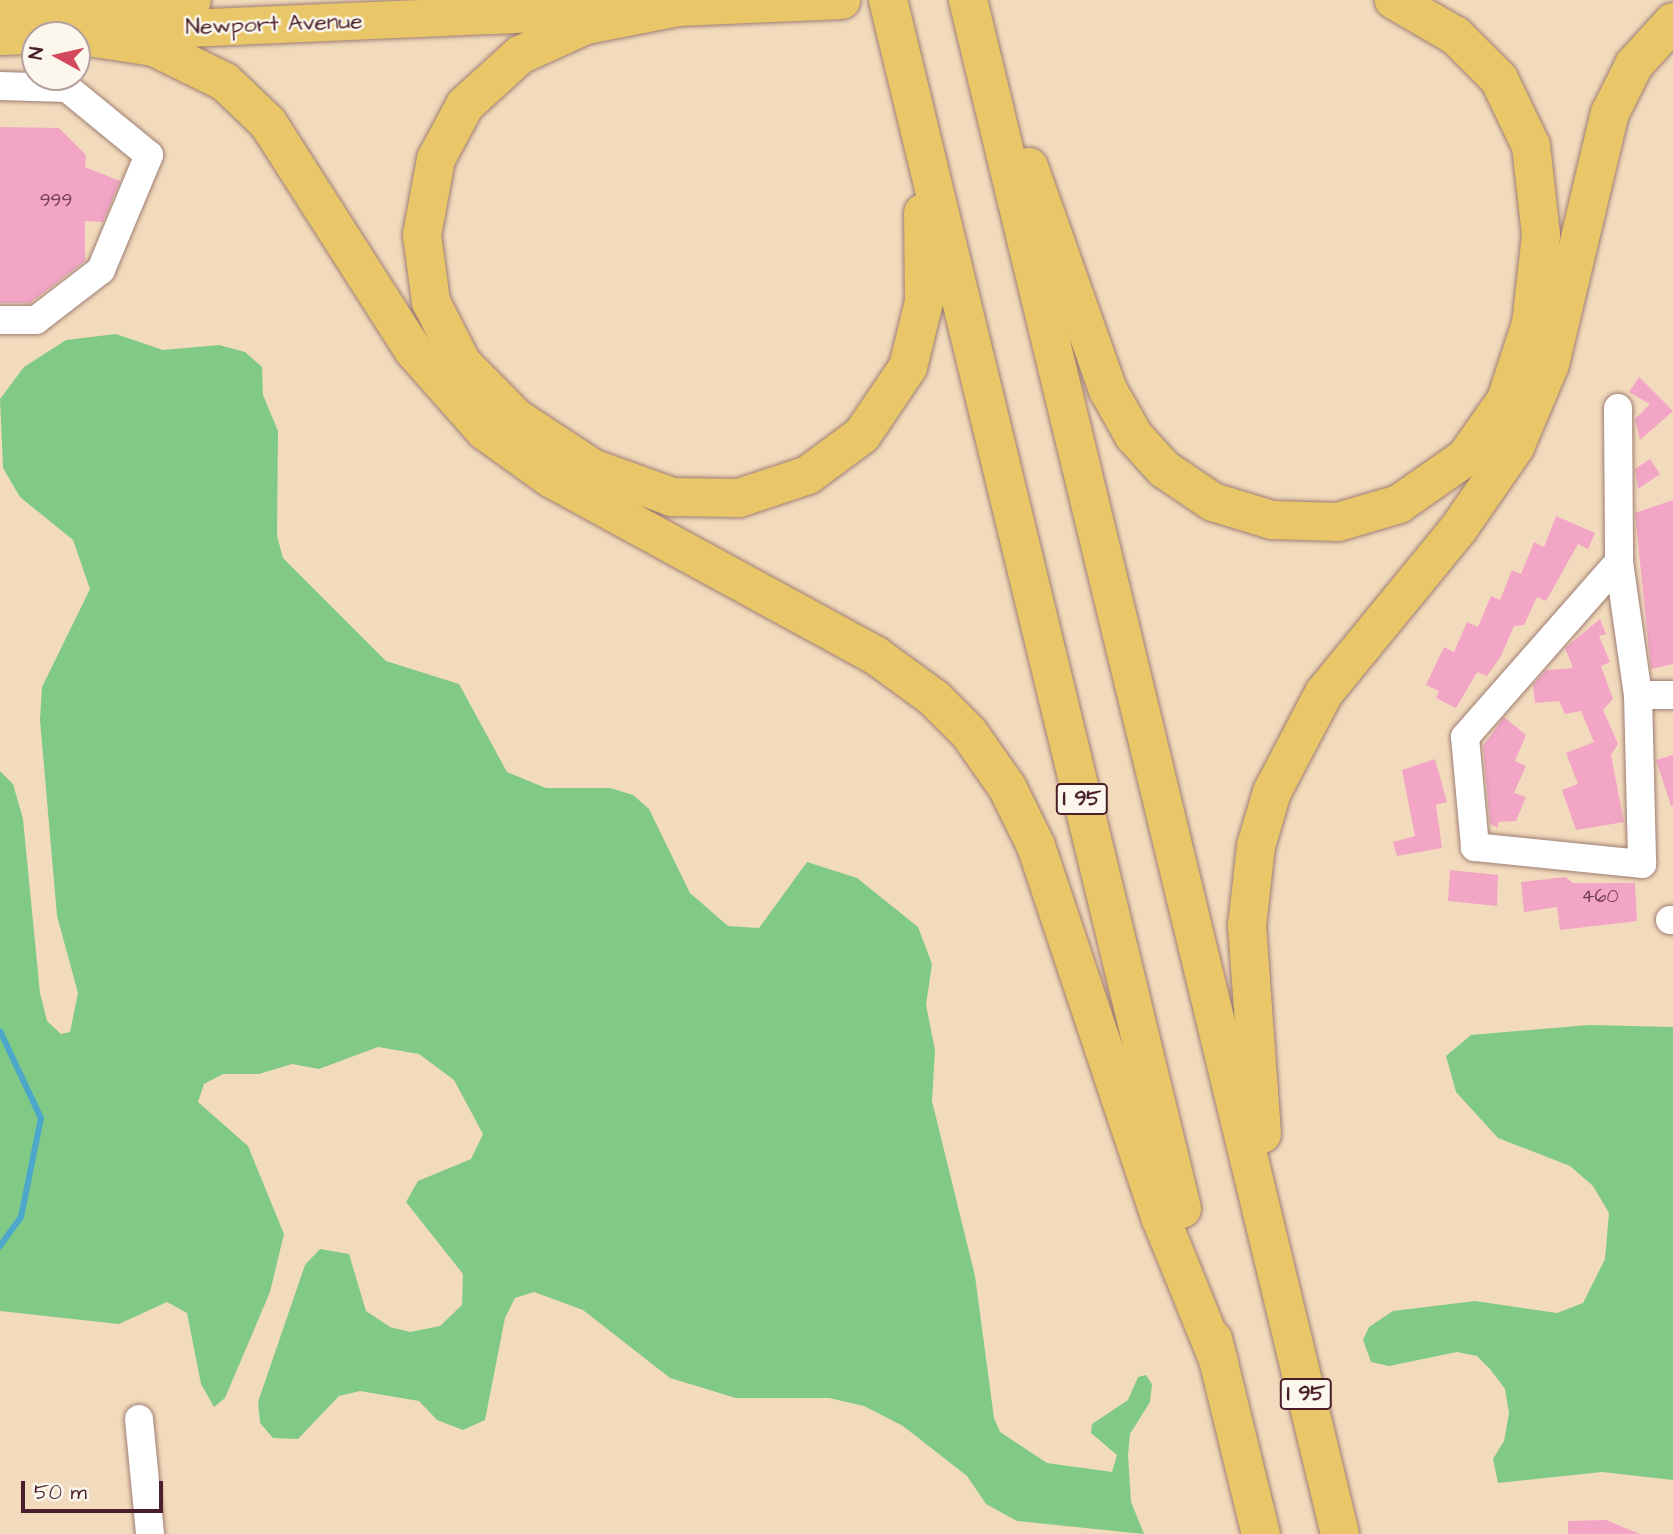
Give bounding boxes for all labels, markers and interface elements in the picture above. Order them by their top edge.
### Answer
street label: Newport Avenue [185,7,363,41]
north arrow [21,21,91,91]
text: N [22,46,51,61]
house number: 999 [40,190,72,212]
road number: I 95 [1056,782,1108,816]
house number: 460 [1582,886,1618,908]
road number: I 95 [1280,1376,1332,1412]
scale bar [24,1468,166,1512]
text: 50 m [34,1478,87,1507]

